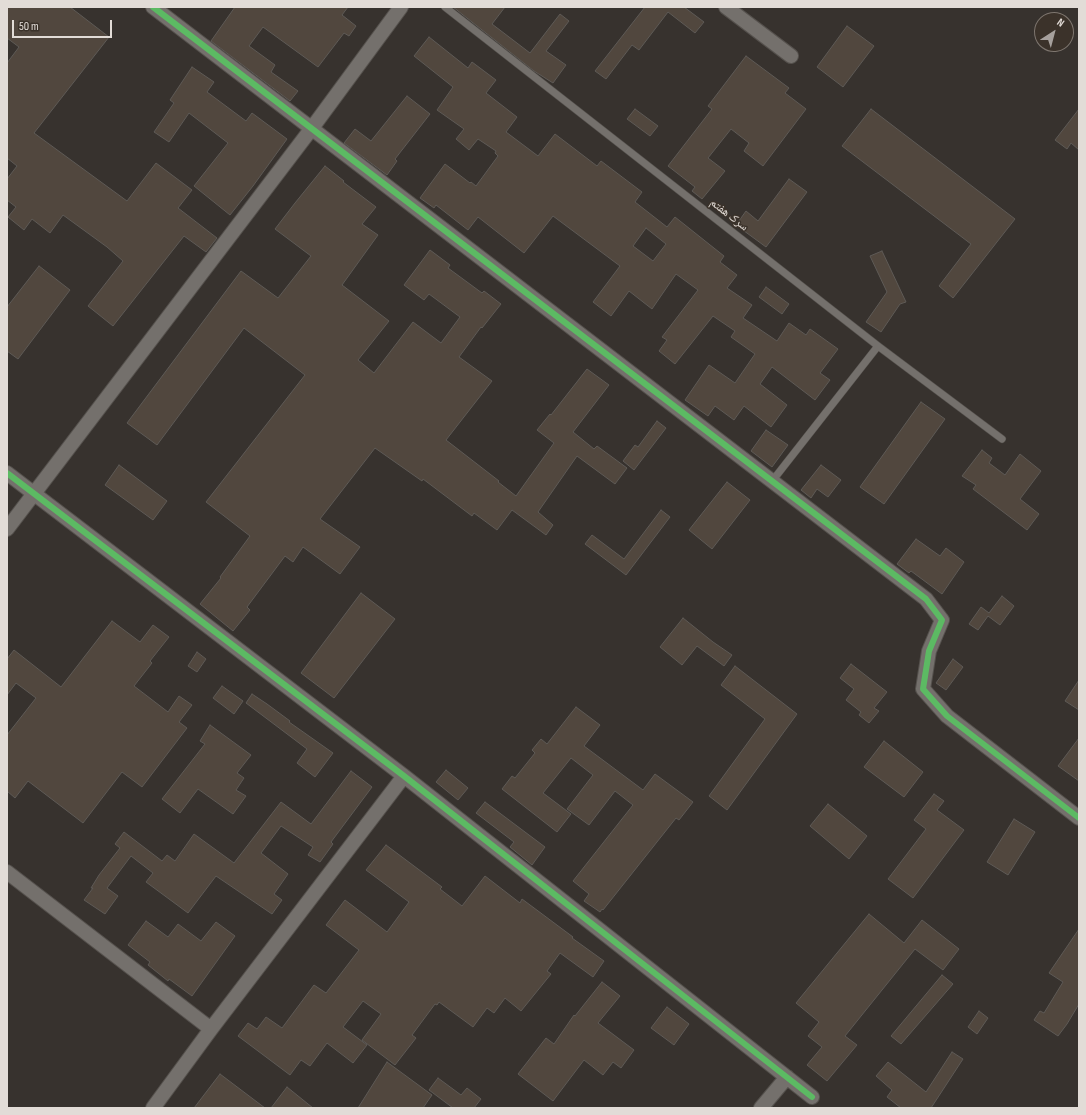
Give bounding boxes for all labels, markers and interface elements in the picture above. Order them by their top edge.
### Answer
scale bar [14,12,114,38]
north arrow [1034,12,1074,52]
text: N [1055,16,1067,30]
text: 50 m [19,19,39,34]
street label: سرک هفتم [707,196,751,234]

